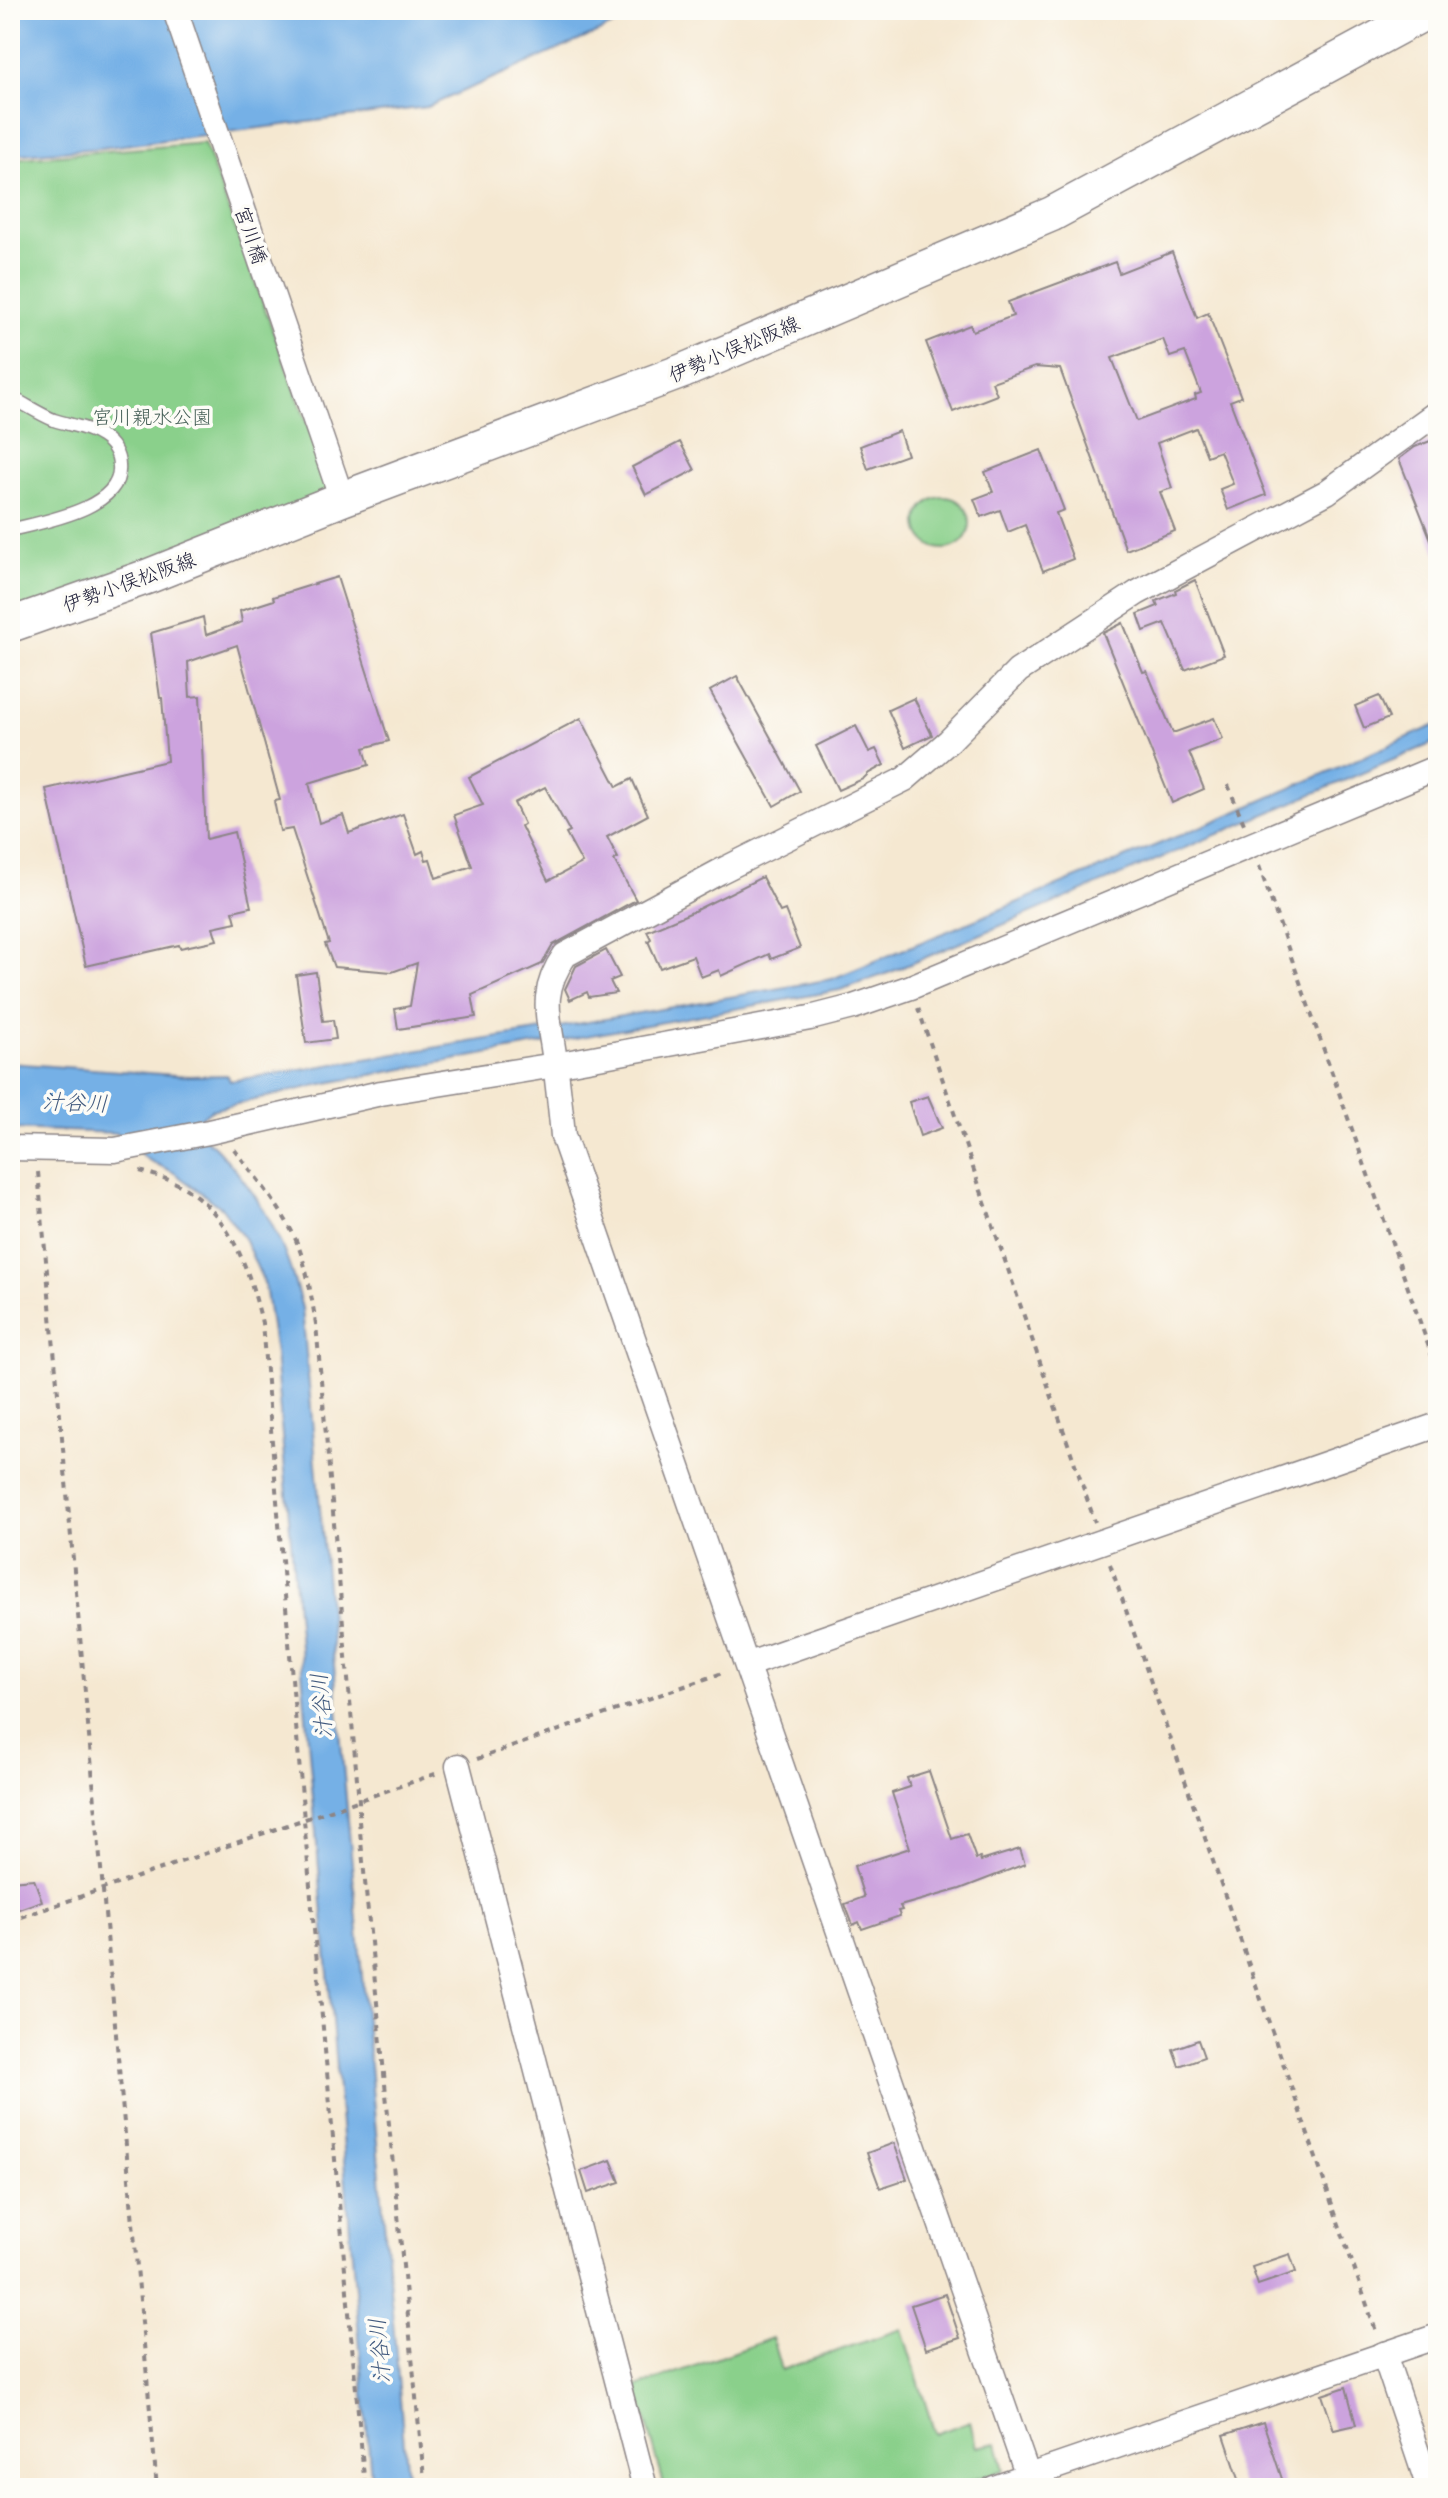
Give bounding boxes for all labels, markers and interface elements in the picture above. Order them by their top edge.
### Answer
street label: 宮川橋 [229,203,272,268]
street label: 伊勢小俣松阪線 [665,311,804,388]
park label: 宮川親水公園 [92,405,212,430]
street label: 伊勢小俣松阪線 [59,547,199,618]
water label: 汁谷川 [41,1088,108,1118]
water label: 汁谷川 [305,1672,339,1740]
water label: 汁谷川 [363,2317,397,2385]

